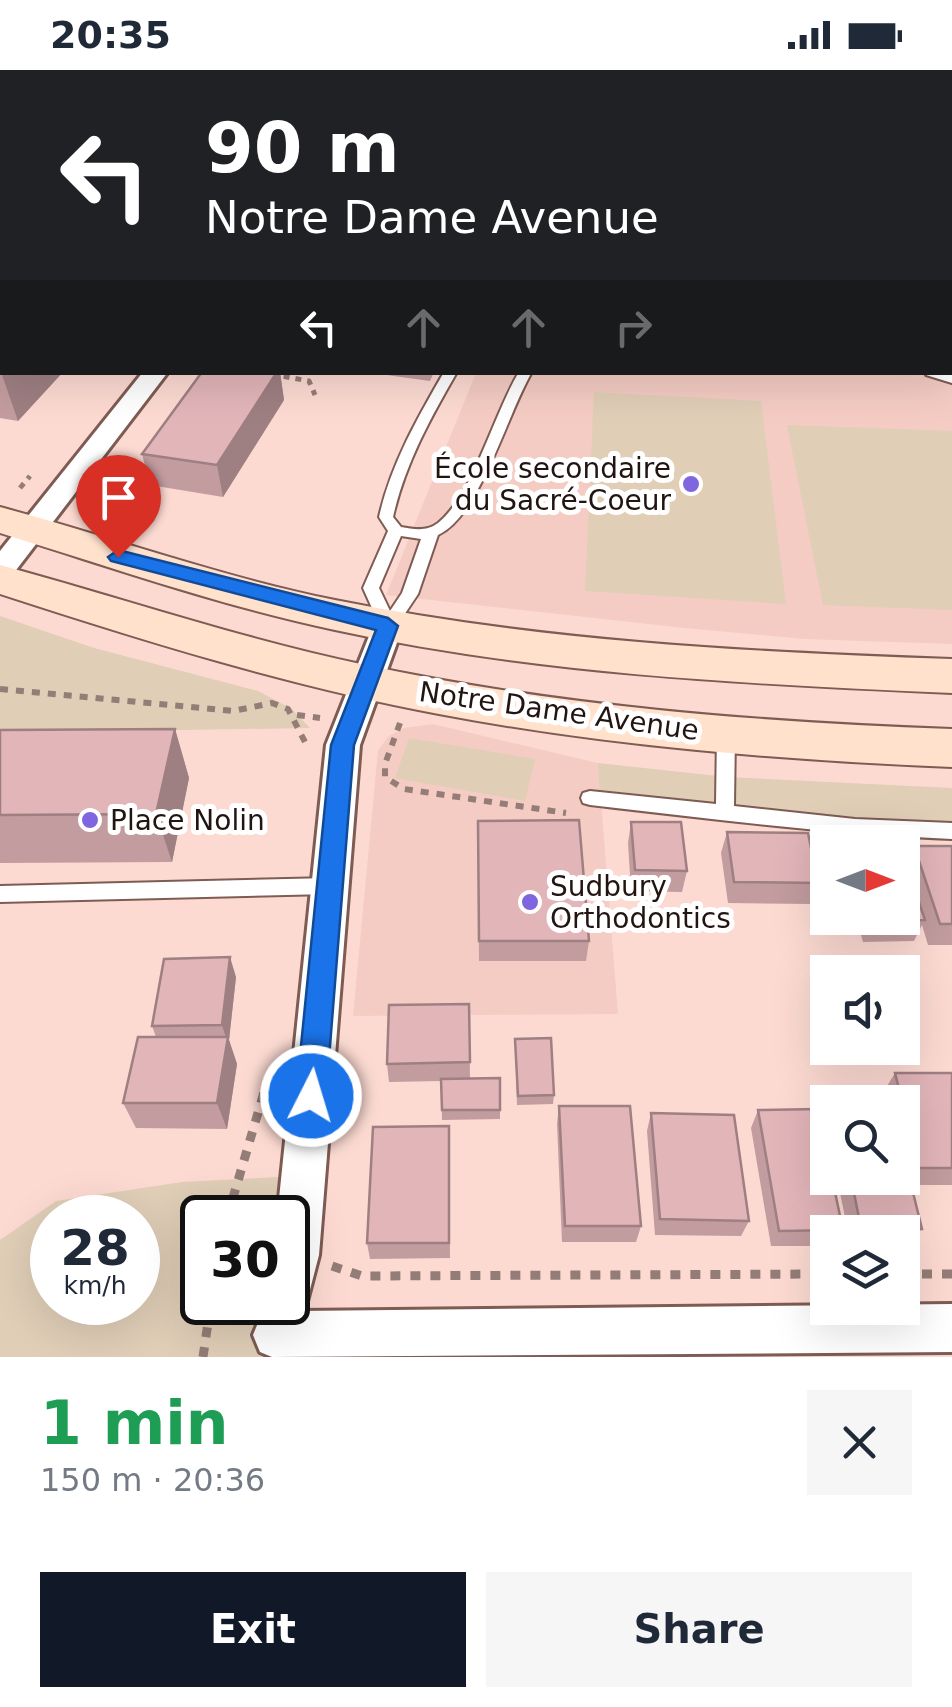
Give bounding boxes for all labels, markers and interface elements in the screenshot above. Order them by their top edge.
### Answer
text: 20:35 [50,13,171,57]
text: 90 m [205,107,400,189]
icon: left [40,110,170,240]
text: Notre Dame Avenue [205,191,659,244]
icon: left [291,300,346,355]
icon: ahead [396,300,451,355]
icon: ahead [501,300,556,355]
icon: right [606,300,661,355]
place label: École secondaire du Sacré-Coeur [434,451,671,517]
pin [76,455,161,558]
icon: arrive [91,470,146,525]
marker: École secondaire du Sacré-Coeur [680,473,702,495]
street label: Notre Dame Avenue [417,675,701,747]
place label: Place Nolin [110,804,265,837]
marker: Place Nolin [79,809,101,831]
north arrow [810,825,920,935]
map controls [810,825,920,1325]
place label: Sudbury Orthodontics [550,870,731,935]
marker: Sudbury Orthodontics [519,891,541,913]
button: sound [810,955,920,1065]
position arrow [259,1044,363,1148]
button: search [810,1085,920,1195]
speed limit sign: 30 [180,1195,310,1325]
button: layers [810,1215,920,1325]
text: 28 [60,1219,130,1277]
text: km/h [63,1271,127,1300]
text: 1 min [40,1388,228,1458]
button: close [807,1390,912,1495]
text: 150 m · 20:36 [40,1461,265,1499]
button: Exit [40,1572,466,1687]
button: Share [486,1572,912,1687]

